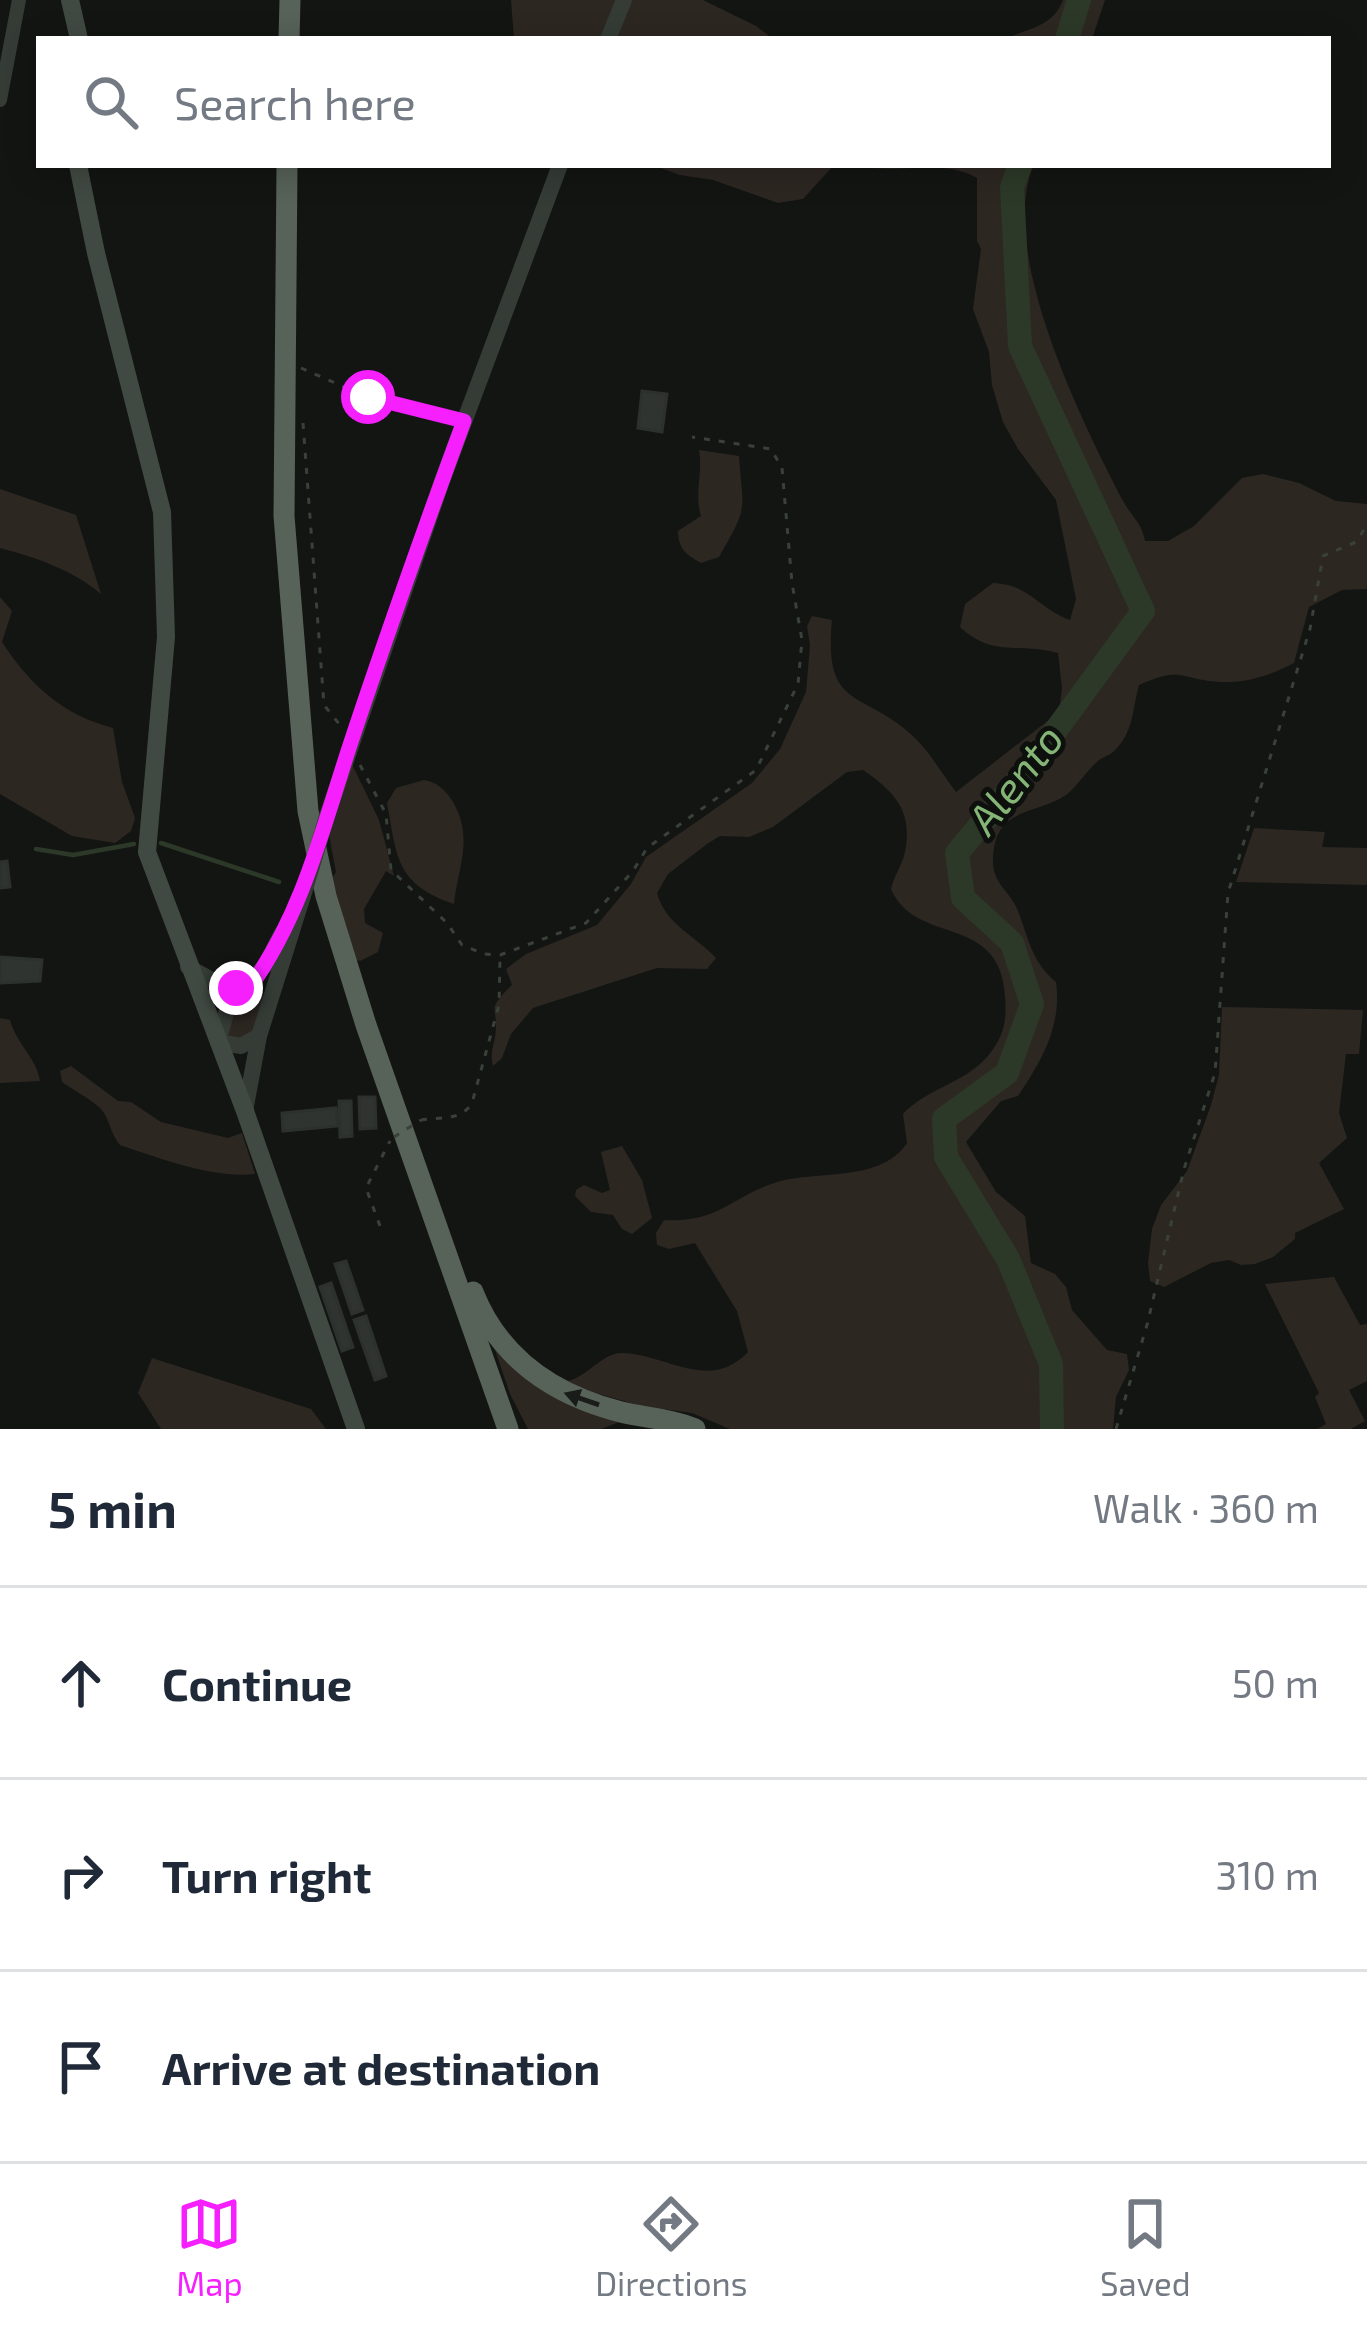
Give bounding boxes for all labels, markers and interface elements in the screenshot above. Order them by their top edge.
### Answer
search box [36,36,1331,168]
icon: search [78,69,144,135]
text: Search here [174,75,416,129]
route start [341,370,395,424]
water label: Alento [955,713,1072,844]
route end [209,961,263,1015]
one-way arrow [564,1389,600,1407]
text: 5 min [48,1477,177,1538]
text: Walk · 360 m [1093,1484,1319,1531]
icon: ahead [48,1650,114,1716]
text: Continue [162,1656,352,1710]
text: 50 m [1232,1659,1319,1706]
icon: right [48,1842,114,1908]
text: Turn right [162,1848,371,1902]
text: 310 m [1215,1851,1319,1898]
icon: arrive [48,2034,114,2100]
text: Arrive at destination [162,2040,600,2094]
tab: Map [176,2191,243,2303]
tab: Directions [595,2191,747,2303]
tab: Saved [1100,2191,1191,2303]

